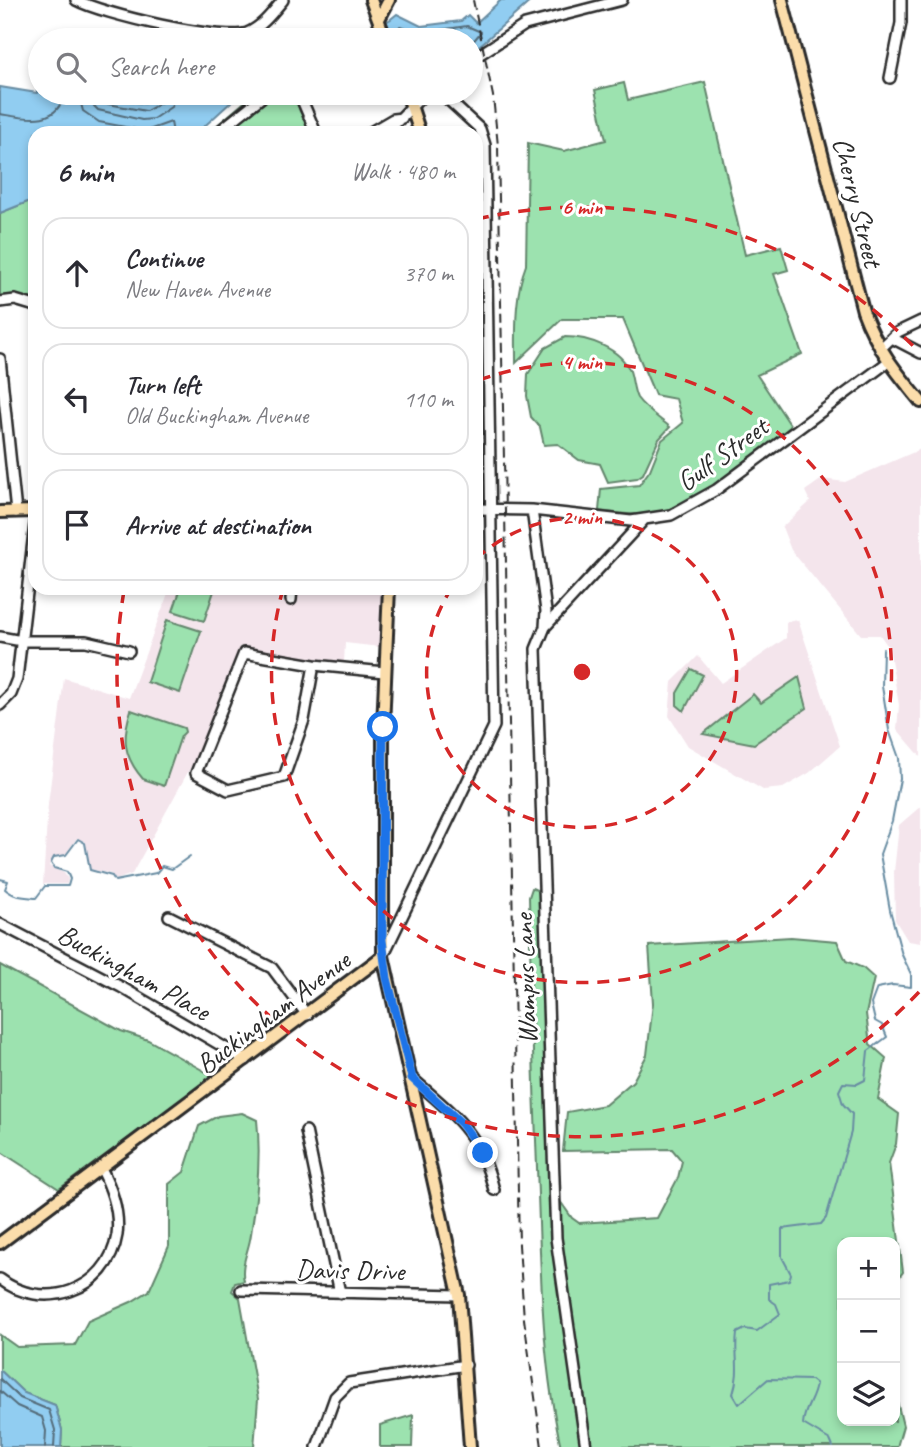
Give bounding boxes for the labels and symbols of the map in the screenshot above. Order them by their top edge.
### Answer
street label: Cherry Street [825,134,892,273]
text: 6 min [562,194,603,220]
text: 4 min [562,349,602,375]
street label: Gulf Street [669,408,777,499]
text: 2 min [562,504,602,530]
centre of rings [570,660,594,684]
route start [367,711,398,742]
street label: Wampus Lane [505,911,545,1045]
street label: Buckingham Place [52,916,218,1029]
street label: Buckingham Avenue [189,942,358,1081]
route end [467,1137,498,1168]
street label: Davis Drive [295,1252,406,1288]

